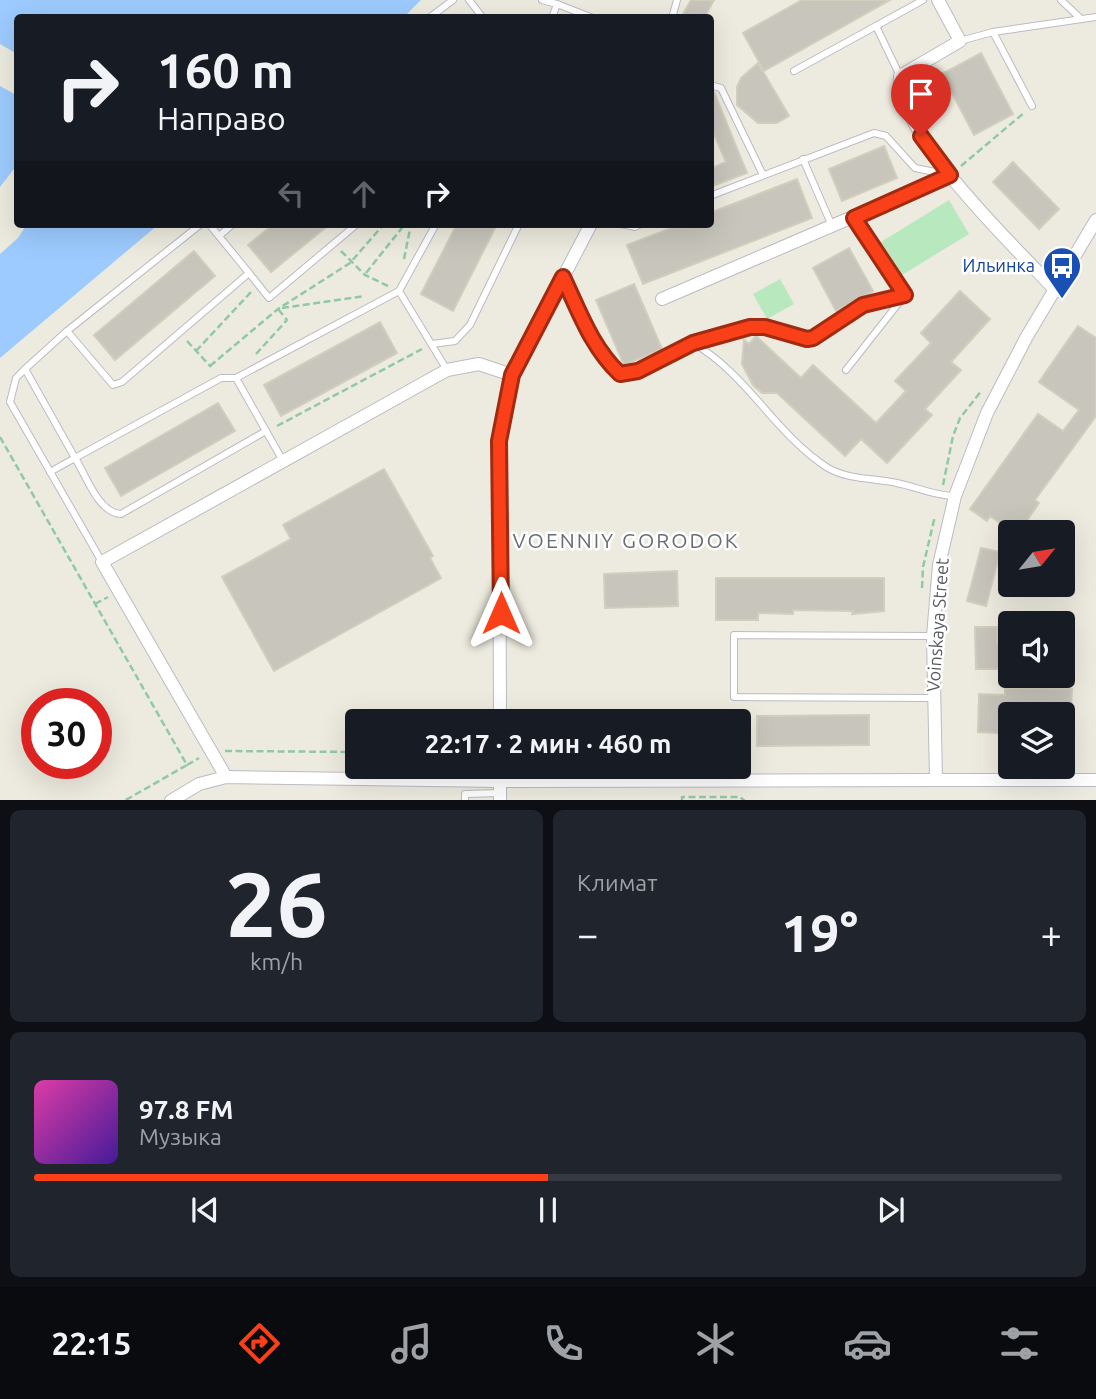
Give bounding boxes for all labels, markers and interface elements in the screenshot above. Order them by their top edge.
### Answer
icon: right [42,42,133,133]
text: 160 m [157,42,294,97]
pin [891,64,951,136]
icon: arrive [902,75,940,113]
text: Направо [157,100,286,136]
icon: left [272,175,310,213]
icon: ahead [345,175,383,213]
icon: right [418,175,456,213]
bus stop icon: Ильинка [1041,245,1083,300]
place label: Ильинка [963,255,1035,275]
north arrow [998,520,1074,597]
map controls [998,520,1075,779]
district label: VOENNIY GORODOK [512,528,740,552]
street label: Voinskaya Street [922,557,952,693]
position arrow [464,576,538,650]
button: sound [998,611,1075,688]
speed limit sign: 30 [21,688,112,779]
button: layers [998,702,1075,779]
text: 22:17 · 2 мин · 460 m [425,729,671,758]
text: 26 [225,852,328,954]
text: Климат [577,870,657,895]
text: 19° [781,904,858,962]
text: − [577,913,598,955]
text: + [1041,913,1062,955]
text: km/h [250,949,303,974]
text: 97.8 FM [139,1095,233,1124]
text: Музыка [139,1124,222,1149]
icon: previous [186,1191,224,1229]
icon: pause [529,1191,567,1229]
icon: next [872,1191,910,1229]
icon: directions [235,1319,284,1368]
icon: music [387,1319,436,1368]
icon: phone [539,1319,588,1368]
icon: climate [691,1319,740,1368]
icon: car [843,1319,892,1368]
icon: filters [995,1319,1044,1368]
text: 22:15 [52,1325,132,1361]

